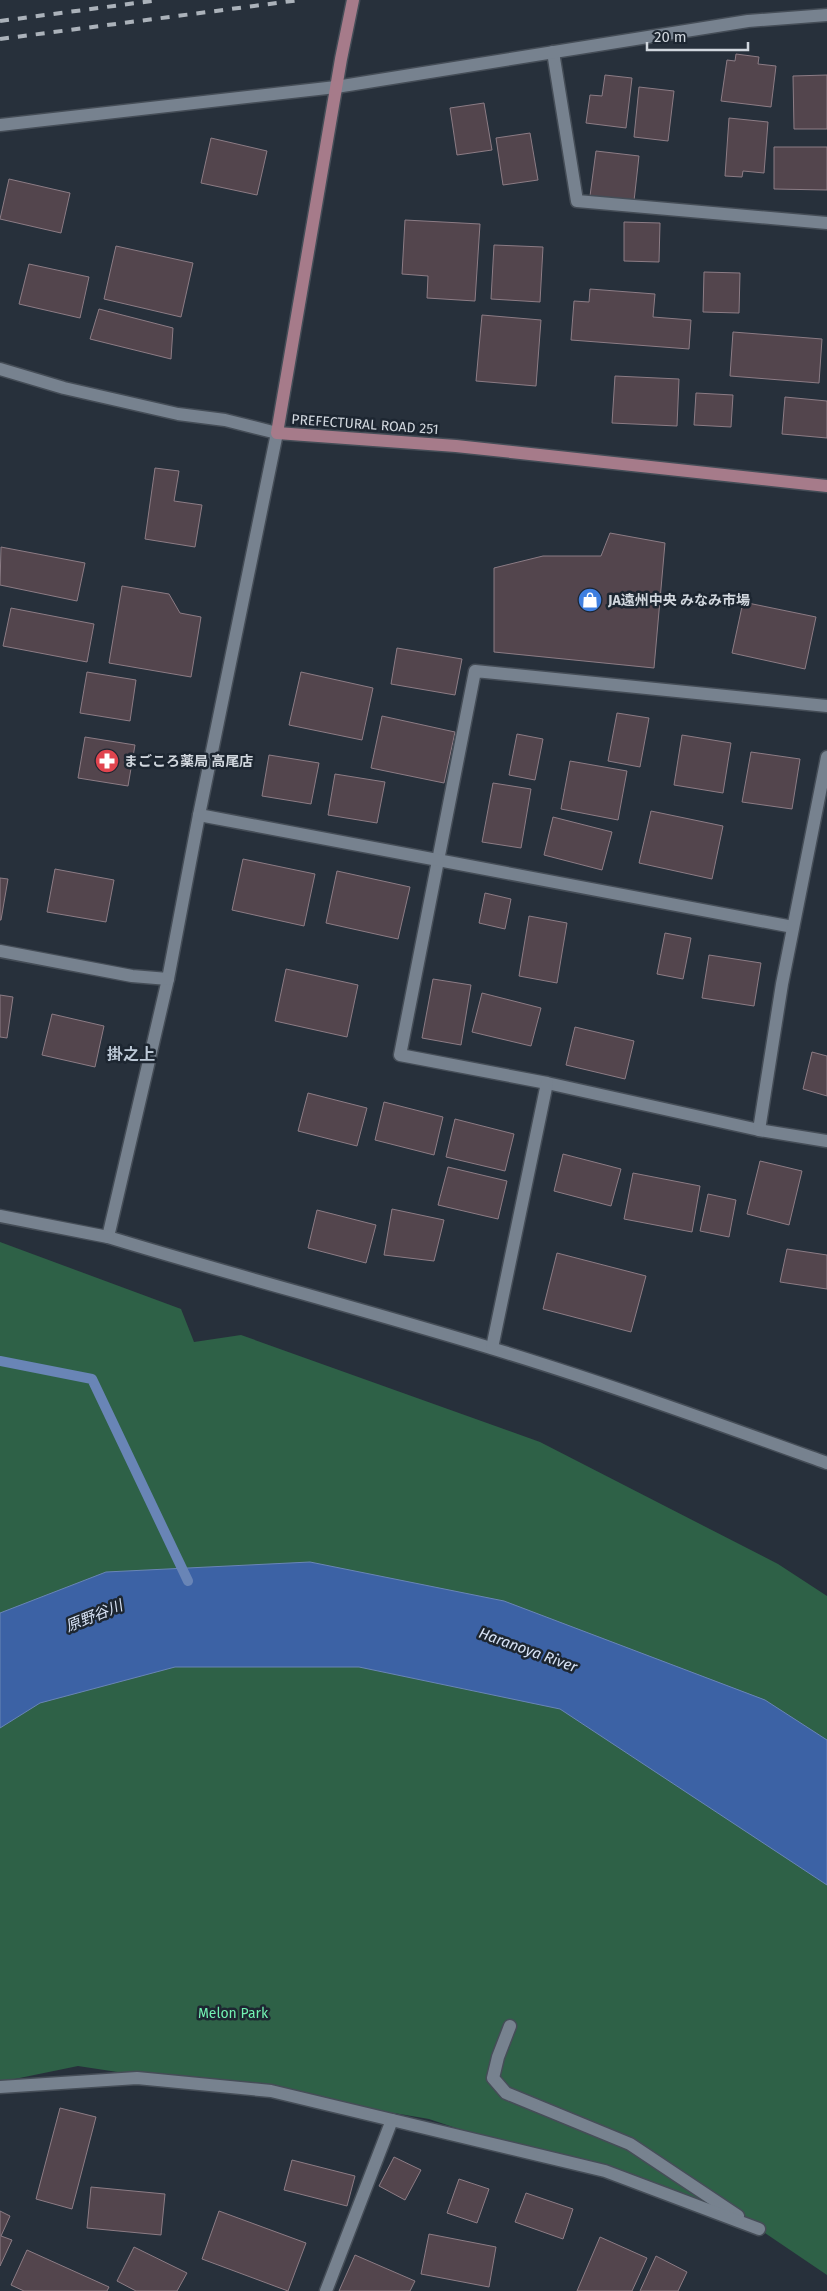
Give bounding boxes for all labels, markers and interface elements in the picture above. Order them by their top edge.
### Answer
scale bar [647,20,748,52]
text: 20 m [654,28,687,46]
street label: PREFECTURAL ROAD 251 [291,411,439,438]
shop icon: JA遠州中央 みなみ市場 [577,587,603,613]
place label: JA遠州中央 みなみ市場 [607,592,750,609]
pharmacy icon: まごころ薬局 高尾店 [94,748,120,774]
place label: まごころ薬局 高尾店 [124,753,253,770]
district label: 掛之上 [107,1045,155,1064]
water label: 原野谷川 [63,1596,127,1636]
water label: Haranoya River [476,1624,581,1677]
park label: Melon Park [198,2005,269,2022]

